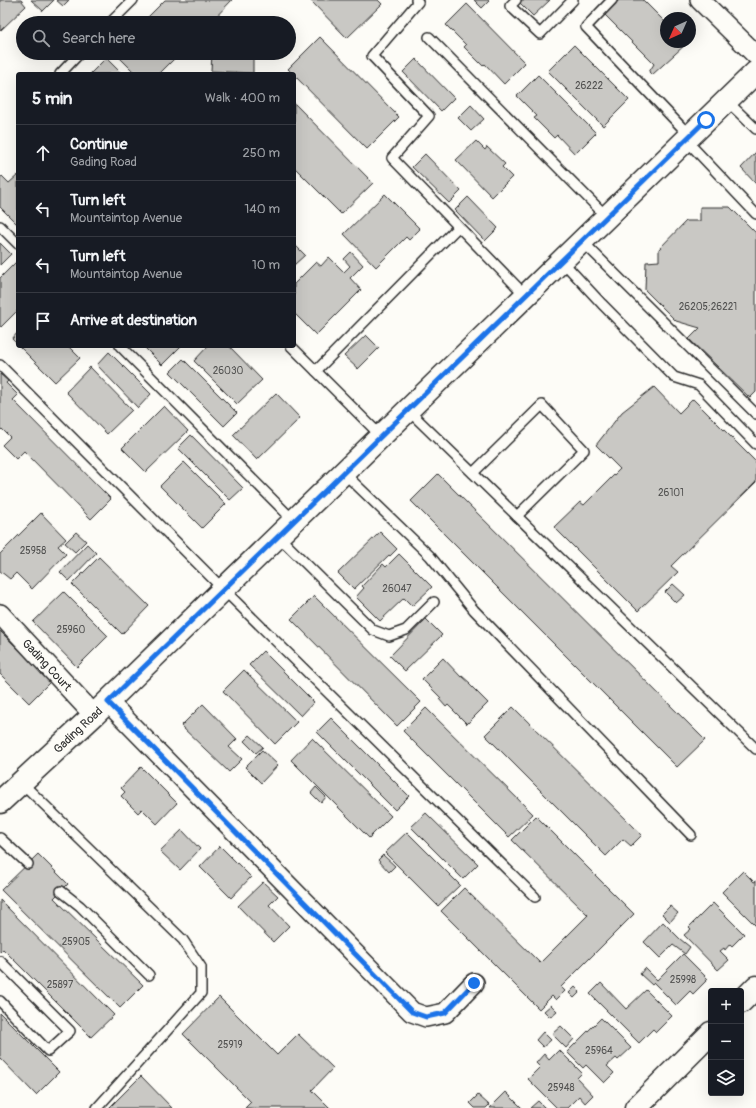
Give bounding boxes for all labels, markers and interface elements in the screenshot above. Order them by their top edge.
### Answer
north arrow [660,12,696,48]
search box [16,16,296,60]
icon: search [30,27,52,49]
text: Search here [62,29,135,48]
house number: 26222 [575,80,603,92]
text: 5 min [32,88,72,109]
text: Walk · 400 m [205,90,280,106]
route start [697,111,715,129]
text: Continue [70,135,128,154]
icon: ahead [32,142,54,164]
text: 250 m [242,145,280,161]
text: Gading Road [70,154,137,170]
text: Turn left [70,191,126,210]
icon: left [32,198,54,220]
text: 140 m [244,201,280,217]
text: Mountaintop Avenue [70,210,182,226]
text: Turn left [70,247,126,266]
icon: left [32,254,54,276]
text: 10 m [252,257,280,273]
text: Mountaintop Avenue [70,266,182,282]
house number: 26205;26221 [679,301,737,313]
icon: arrive [32,310,54,332]
text: Arrive at destination [70,311,197,330]
house number: 26030 [213,365,243,377]
house number: 26101 [658,487,684,499]
house number: 25958 [20,545,46,557]
house number: 26047 [382,583,412,595]
house number: 25960 [57,624,86,636]
street label: Gading Court [19,636,75,695]
street label: Gading Road [51,704,106,757]
house number: 25905 [62,936,90,948]
route end [465,974,483,992]
house number: 25998 [670,974,696,986]
house number: 25897 [47,979,74,991]
map controls [708,988,744,1096]
button: + [708,988,744,1024]
button: − [708,1024,744,1060]
house number: 25919 [217,1039,243,1051]
house number: 25964 [585,1045,613,1057]
button: layers [708,1060,744,1096]
house number: 25948 [548,1082,575,1094]

